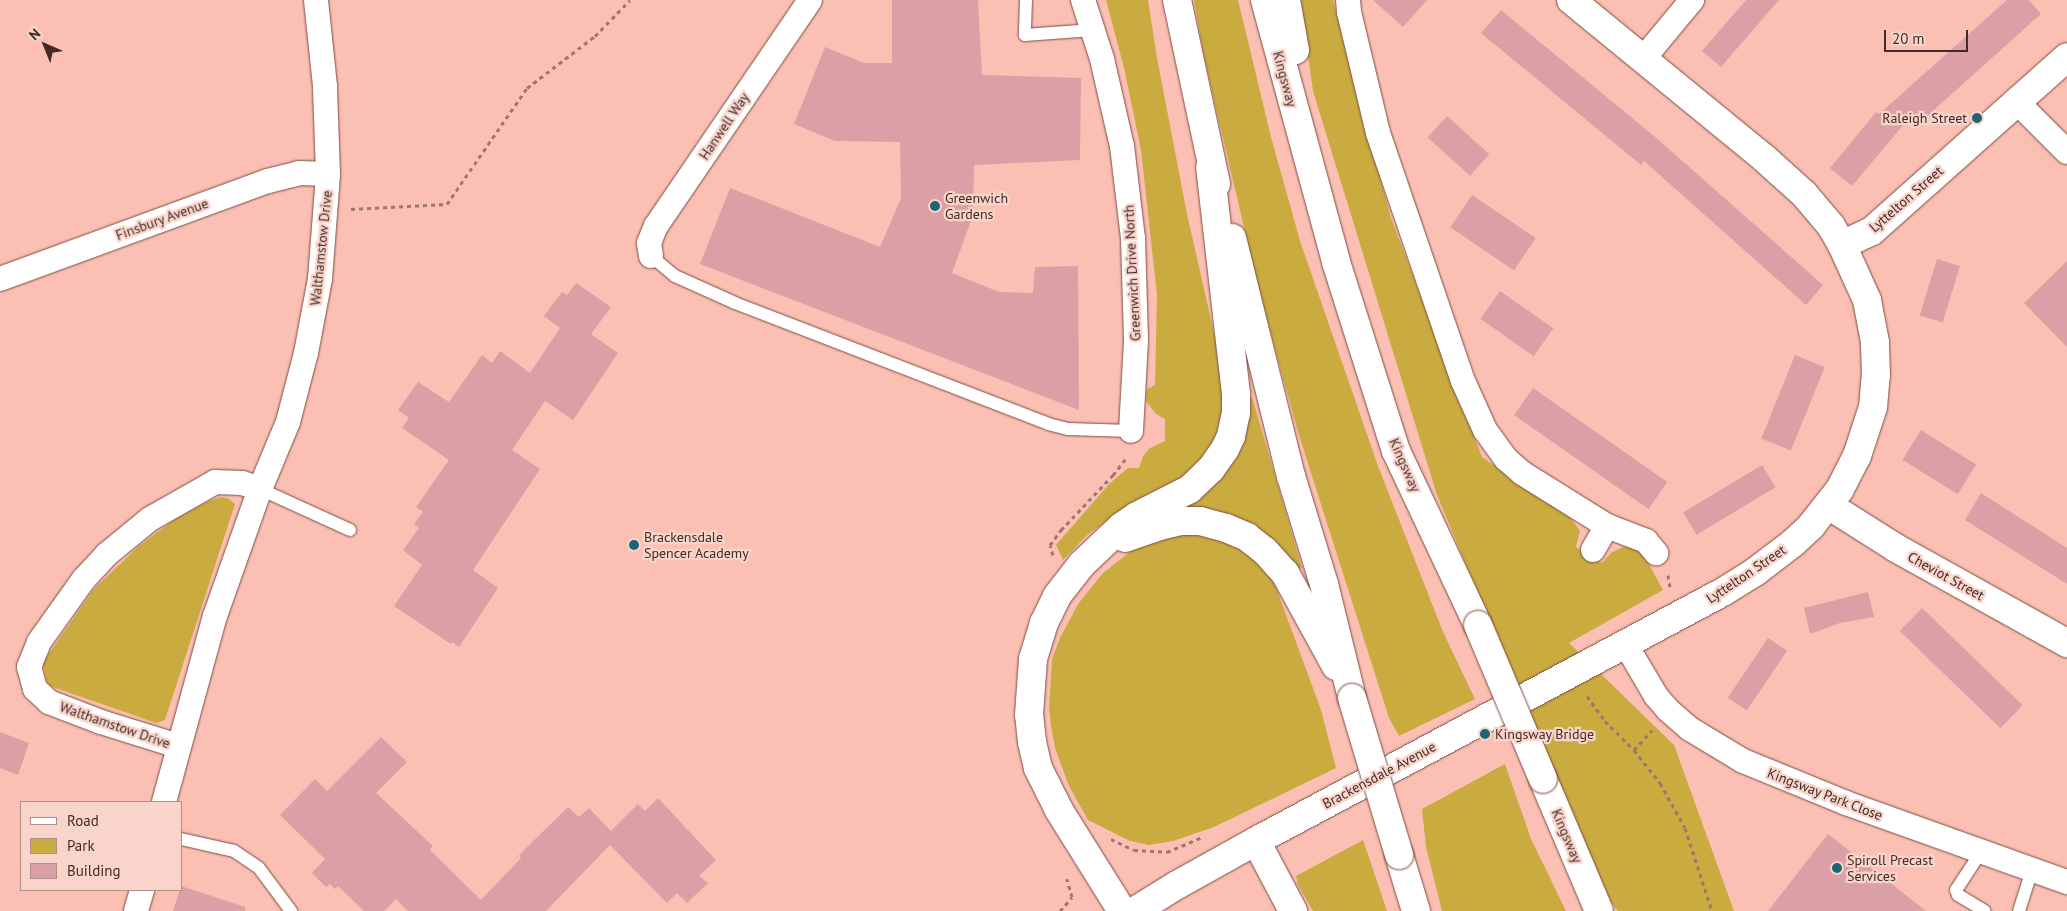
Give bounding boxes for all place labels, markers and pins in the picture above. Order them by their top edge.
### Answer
place label: Raleigh Street [1882,110,1967,126]
marker: Raleigh Street [1971,112,1983,124]
place label: Greenwich Gardens [945,190,1008,222]
marker: Greenwich Gardens [929,200,941,212]
place label: Brackensdale Spencer Academy [644,529,749,562]
marker: Brackensdale Spencer Academy [628,539,640,551]
place label: Kingsway Bridge [1495,726,1595,742]
marker: Kingsway Bridge [1479,728,1491,740]
place label: Spiroll Precast Services [1847,852,1933,884]
marker: Spiroll Precast Services [1831,862,1843,874]

